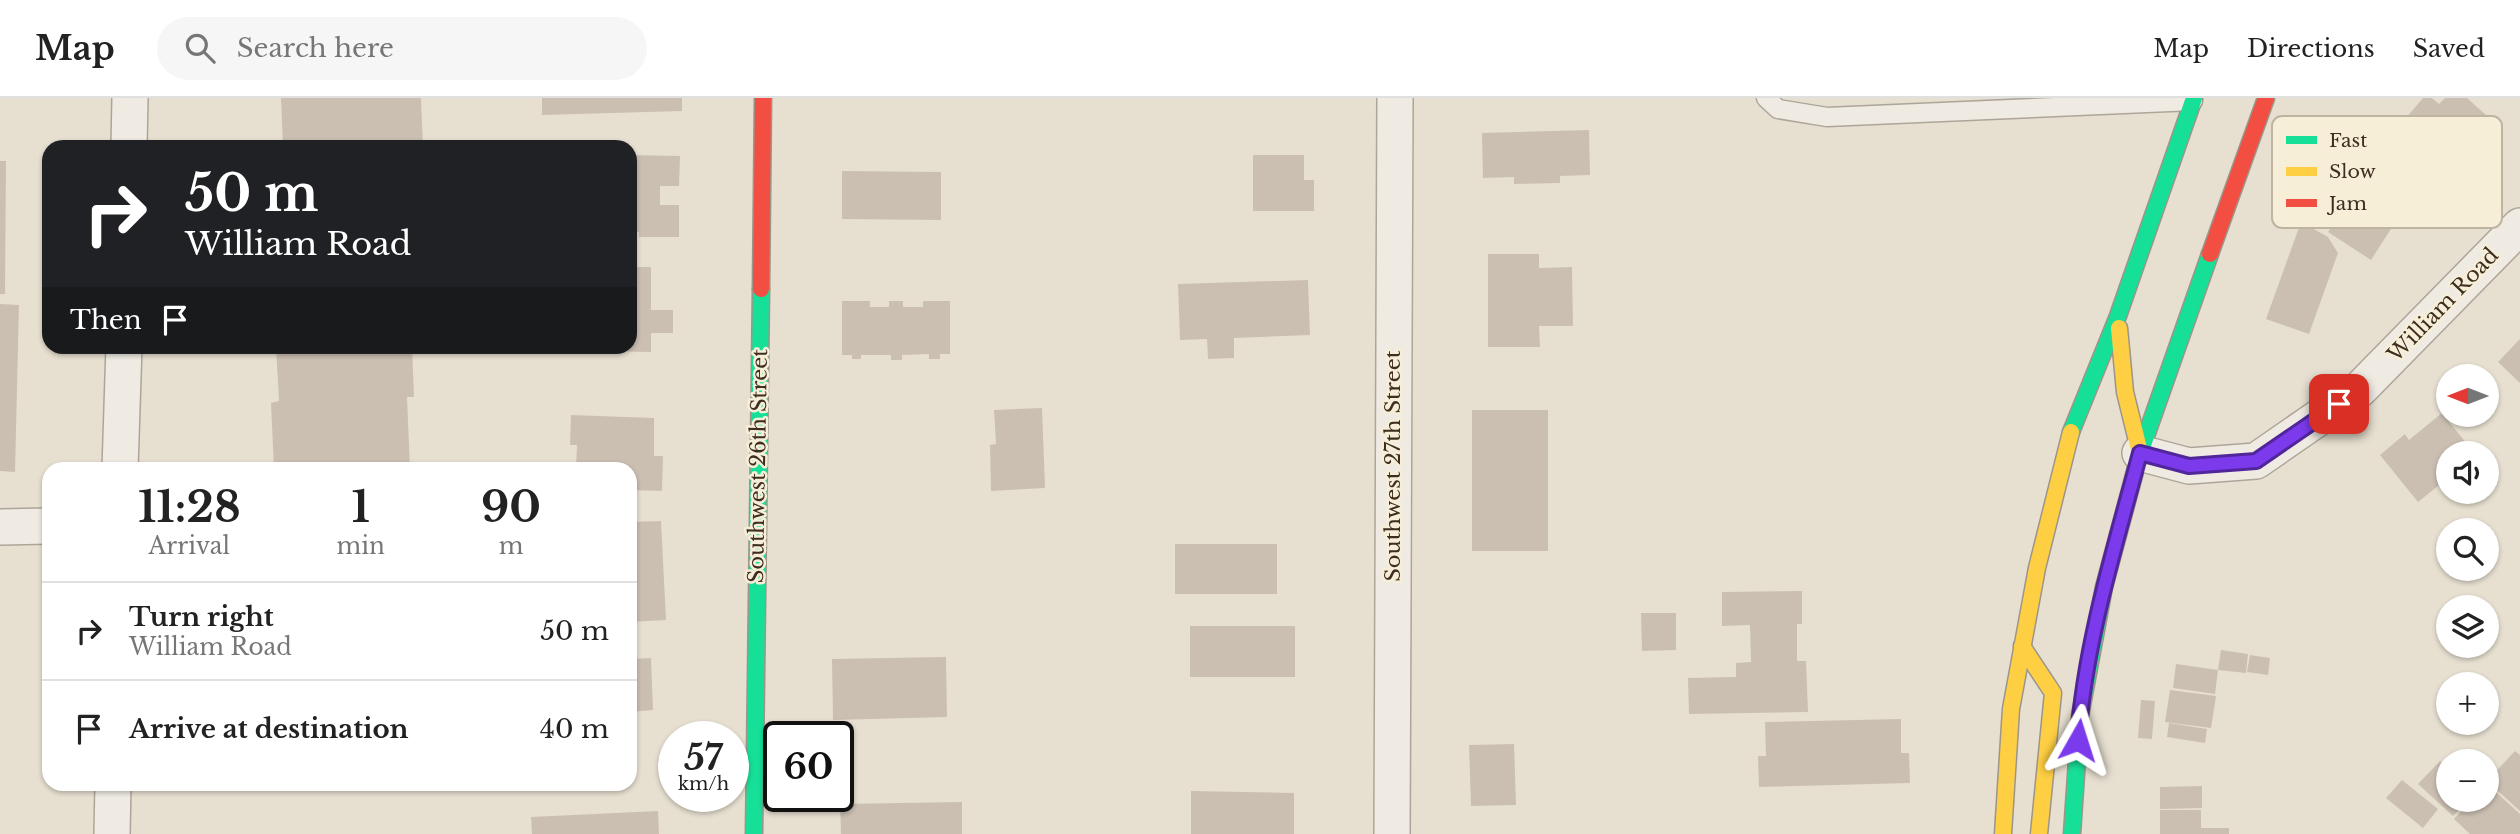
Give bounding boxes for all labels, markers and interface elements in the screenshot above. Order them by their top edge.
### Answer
search box [157,17,647,80]
text: Map [35,28,115,69]
icon: search [181,29,219,67]
text: Search here [237,32,394,64]
text: Map [2153,34,2209,63]
text: Directions [2247,34,2375,63]
text: Saved [2413,34,2485,63]
legend [2272,116,2502,228]
text: Fast [2329,129,2368,152]
text: Slow [2329,160,2376,183]
text: 50 m [185,163,318,224]
icon: right [70,168,161,259]
text: Jam [2326,192,2367,215]
text: William Road [185,224,411,264]
street label: William Road [2381,243,2504,368]
icon: arrive [156,301,194,339]
text: Then [70,304,142,336]
street label: Southwest 26th Street [743,349,773,583]
street label: Southwest 27th Street [1380,350,1406,582]
north arrow [2436,364,2499,427]
map controls [2436,364,2499,812]
pin [2309,374,2369,434]
icon: arrive [2320,385,2358,423]
button: sound [2436,441,2499,504]
text: 11:28 [138,481,241,533]
text: 1 [352,481,370,533]
text: 90 [481,481,541,533]
button: search [2436,518,2499,581]
text: Arrival [149,532,230,560]
text: min [337,532,385,560]
text: m [499,532,523,560]
button: layers [2436,595,2499,658]
text: Turn right [129,601,274,633]
icon: right [70,612,108,650]
text: 50 m [540,615,609,647]
text: William Road [129,633,292,661]
button: + [2436,672,2499,735]
position arrow [2041,703,2115,777]
icon: arrive [70,710,108,748]
text: Arrive at destination [129,713,409,745]
text: 40 m [540,713,609,745]
speed limit sign: 60 [763,721,854,812]
text: 57 [684,736,723,779]
button: − [2436,749,2499,812]
text: km/h [678,773,729,795]

